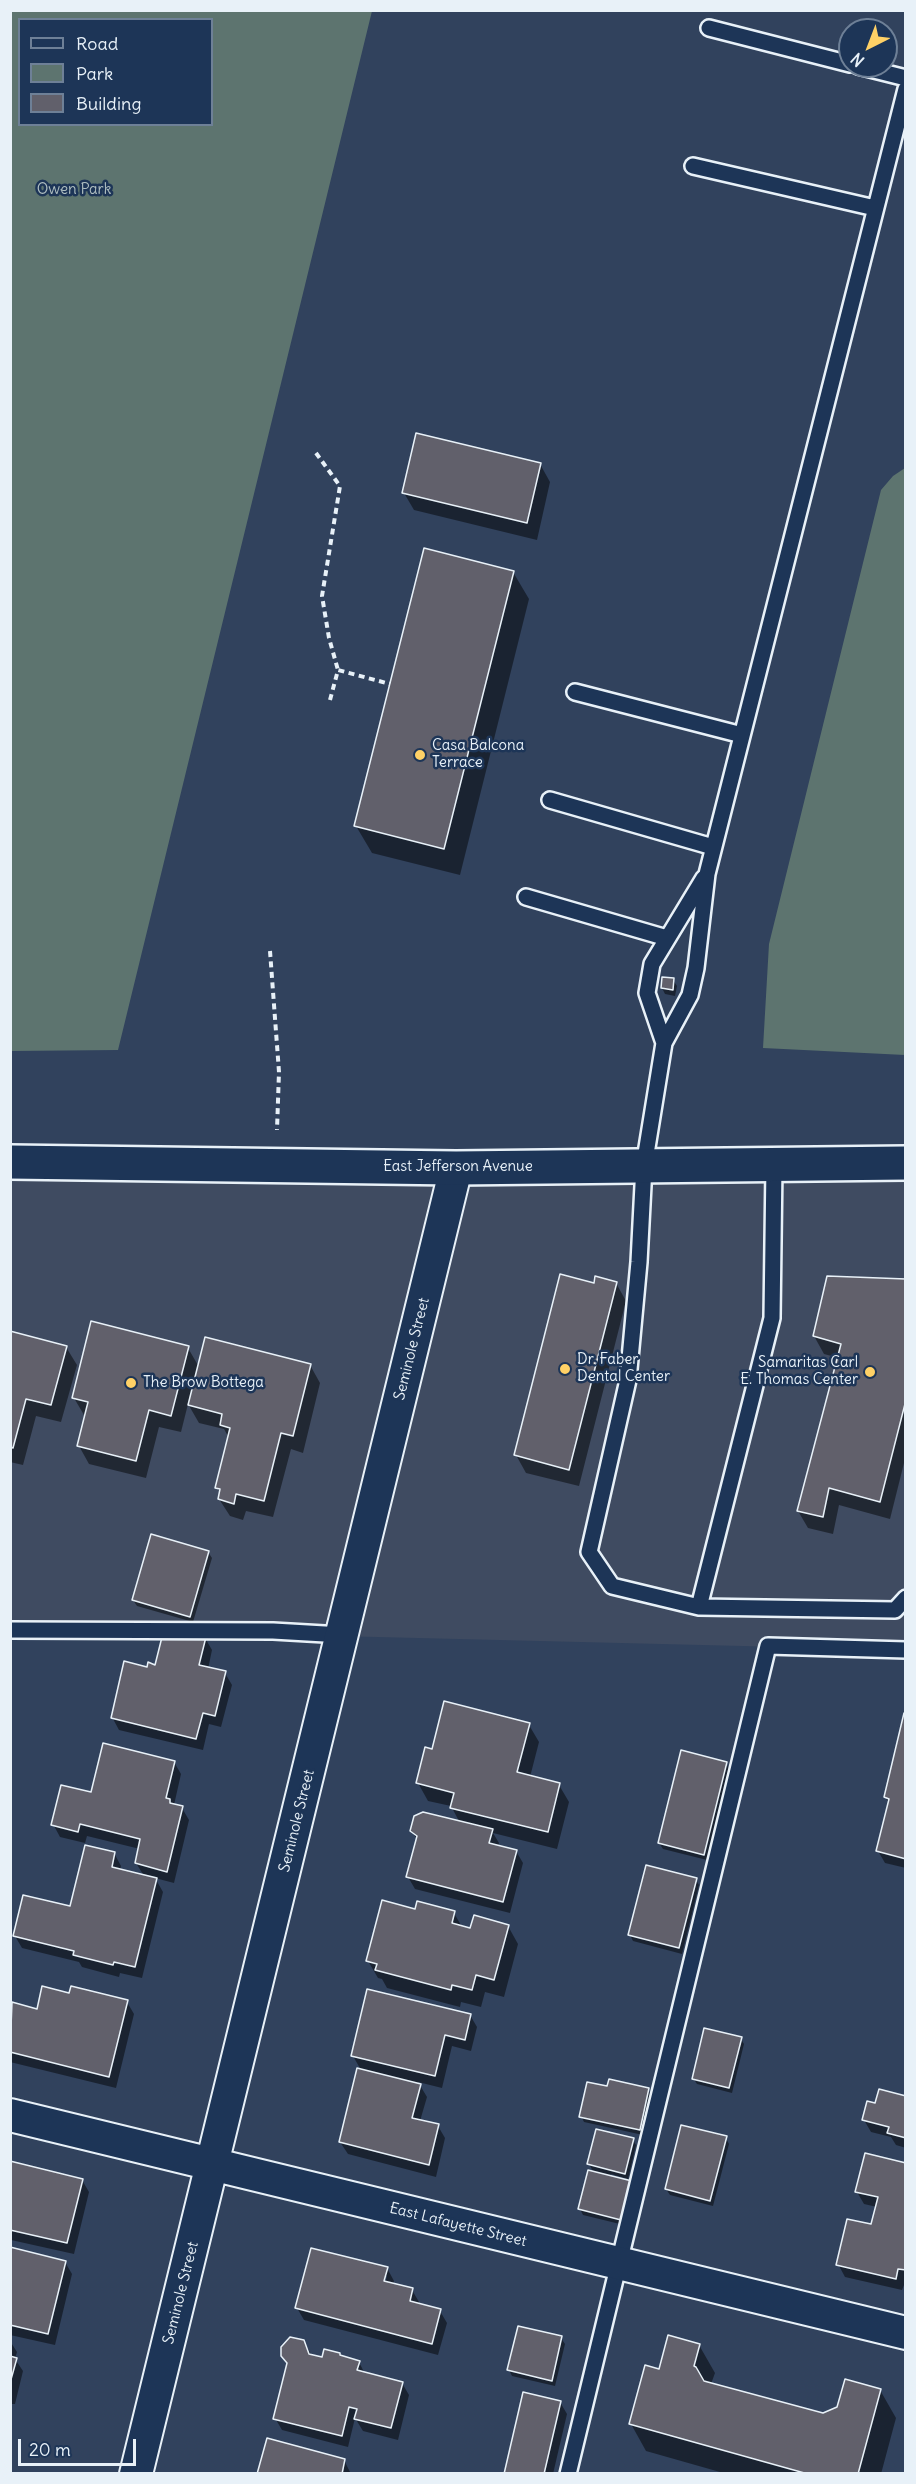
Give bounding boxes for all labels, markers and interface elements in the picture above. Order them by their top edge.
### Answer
legend [18,18,213,126]
north arrow [838,18,898,78]
text: Road [76,32,118,55]
text: N [846,49,868,71]
text: Park [76,62,113,85]
text: Building [76,92,141,115]
park label: Owen Park [37,181,111,199]
place label: Casa Balcona Terrace [432,737,524,772]
marker: Casa Balcona Terrace [413,748,427,762]
street label: East Jefferson Avenue [383,1158,533,1176]
street label: Seminole Street [391,1296,433,1402]
place label: Dr. Faber Dental Center [577,1351,670,1386]
place label: Samaritas Carl E. Thomas Center [740,1354,858,1389]
marker: Dr. Faber Dental Center [558,1362,572,1376]
marker: Samaritas Carl E. Thomas Center [863,1365,877,1379]
place label: The Brow Bottega [143,1374,264,1392]
marker: The Brow Bottega [124,1376,138,1390]
street label: Seminole Street [276,1768,318,1874]
street label: East Lafayette Street [388,2199,528,2251]
street label: Seminole Street [160,2240,202,2346]
scale bar [21,2427,140,2465]
text: 20 m [29,2438,71,2461]

